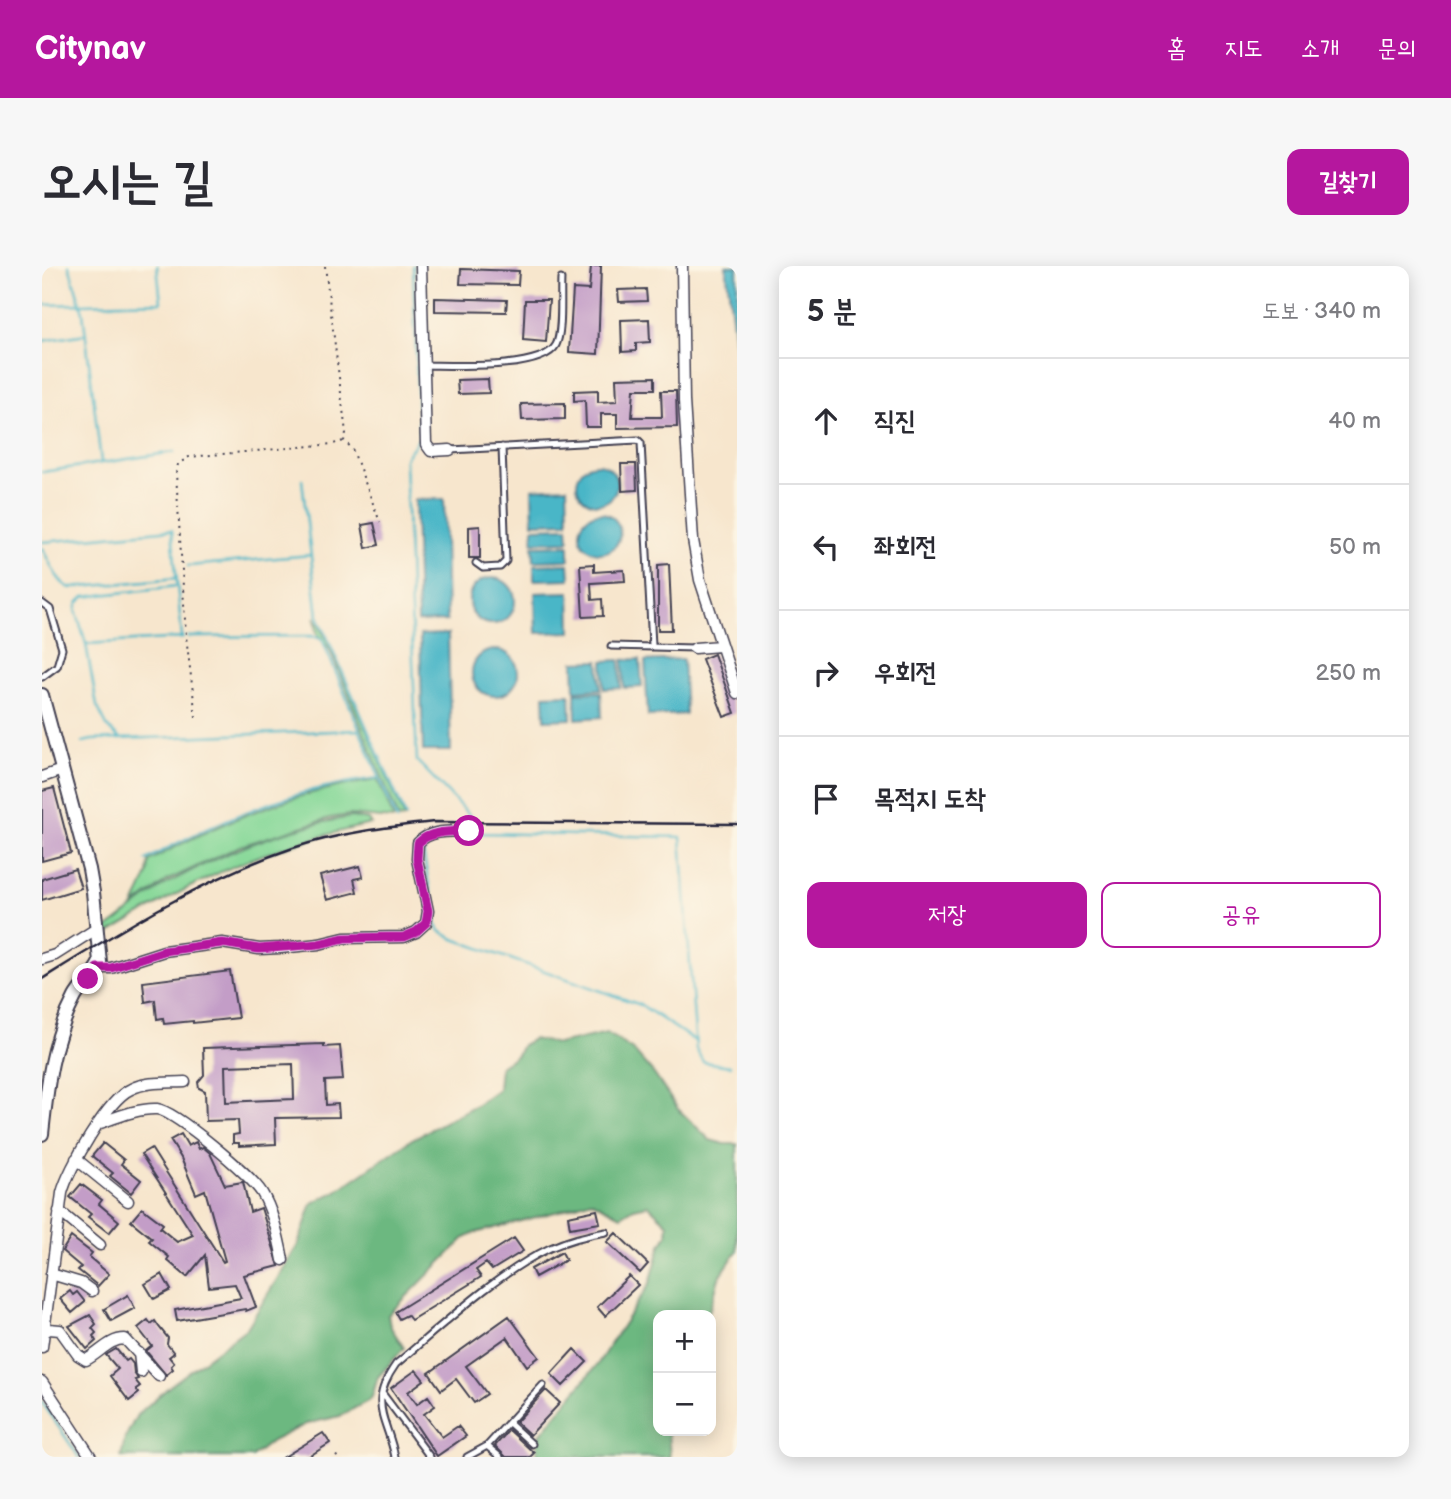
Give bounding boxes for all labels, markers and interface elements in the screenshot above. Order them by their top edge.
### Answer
text: Citynav [35,29,146,69]
text: 홈 [1167,34,1186,63]
text: 지도 [1224,34,1263,63]
text: 소개 [1301,34,1339,63]
text: 문의 [1377,34,1416,63]
button: 길찾기 [1287,149,1409,215]
text: 오시는 길 [42,153,213,212]
text: 5 분 [807,294,857,330]
text: 도보 · 340 m [1262,297,1381,325]
icon: ahead [807,402,845,440]
text: 직진 [874,406,916,437]
text: 40 m [1328,407,1381,435]
icon: left [807,528,845,566]
text: 좌회전 [874,532,937,563]
text: 50 m [1329,533,1381,561]
icon: right [807,654,845,692]
text: 우회전 [874,658,937,689]
text: 250 m [1315,659,1381,687]
icon: arrive [807,780,845,818]
text: 목적지 도착 [874,784,986,815]
route start [453,815,484,846]
button: 저장 [807,882,1087,948]
button: 공유 [1101,882,1381,948]
route end [72,963,103,994]
map controls [653,1310,716,1436]
button: + [653,1310,716,1373]
button: − [653,1373,716,1436]

